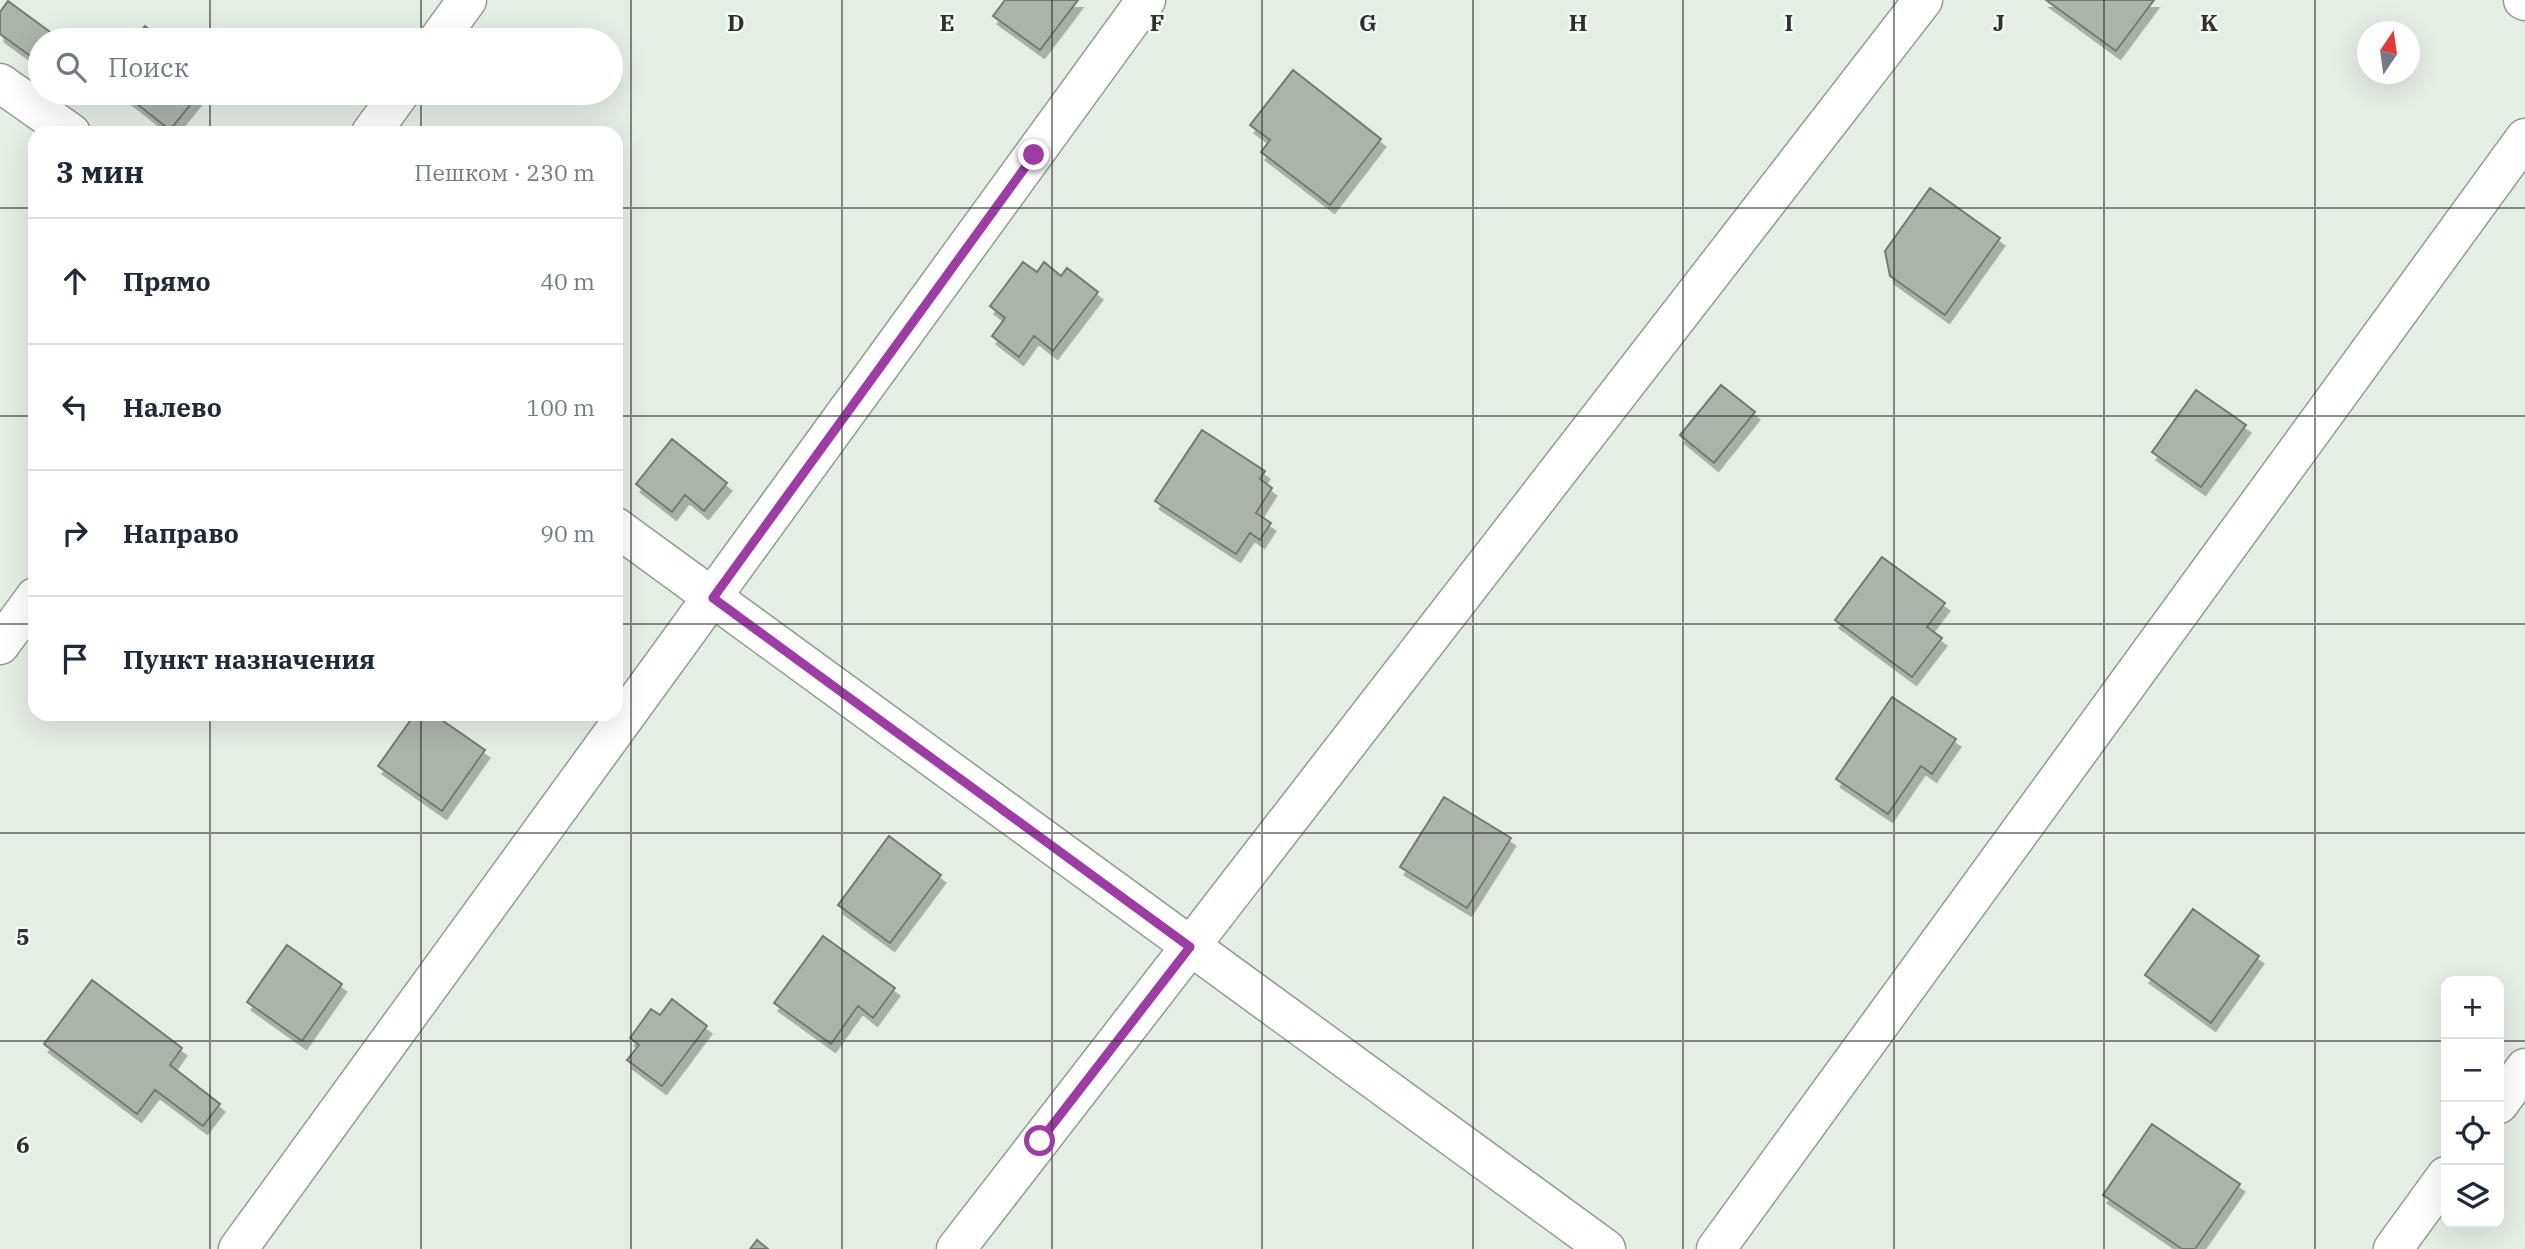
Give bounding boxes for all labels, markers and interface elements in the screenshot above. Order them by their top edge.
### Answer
text: D [727,7,745,37]
text: E [939,7,955,37]
text: F [1150,7,1164,37]
text: G [1359,7,1377,37]
text: H [1569,7,1587,37]
text: I [1785,7,1793,37]
text: J [1993,7,2005,37]
text: K [2200,7,2218,37]
north arrow [2357,21,2420,84]
search box [28,28,623,105]
icon: search [52,48,90,86]
text: Поиск [108,50,189,84]
route end [1018,139,1049,170]
text: 3 мин [56,152,144,191]
text: Пешком · 230 m [414,157,595,187]
icon: ahead [56,262,94,300]
text: Прямо [123,264,211,298]
text: 40 m [540,266,595,296]
icon: left [56,388,94,426]
text: Налево [123,390,222,424]
text: 100 m [526,392,595,422]
icon: right [56,514,94,552]
text: Направо [123,516,239,550]
text: 90 m [540,518,595,548]
icon: arrive [56,640,94,678]
text: Пункт назначения [123,642,375,676]
text: 5 [16,921,30,951]
map controls [2441,976,2504,1228]
button: + [2441,976,2504,1039]
button: − [2441,1039,2504,1102]
button: locate [2441,1102,2504,1165]
route start [1024,1125,1055,1156]
text: 6 [16,1129,30,1159]
button: layers [2441,1165,2504,1228]

